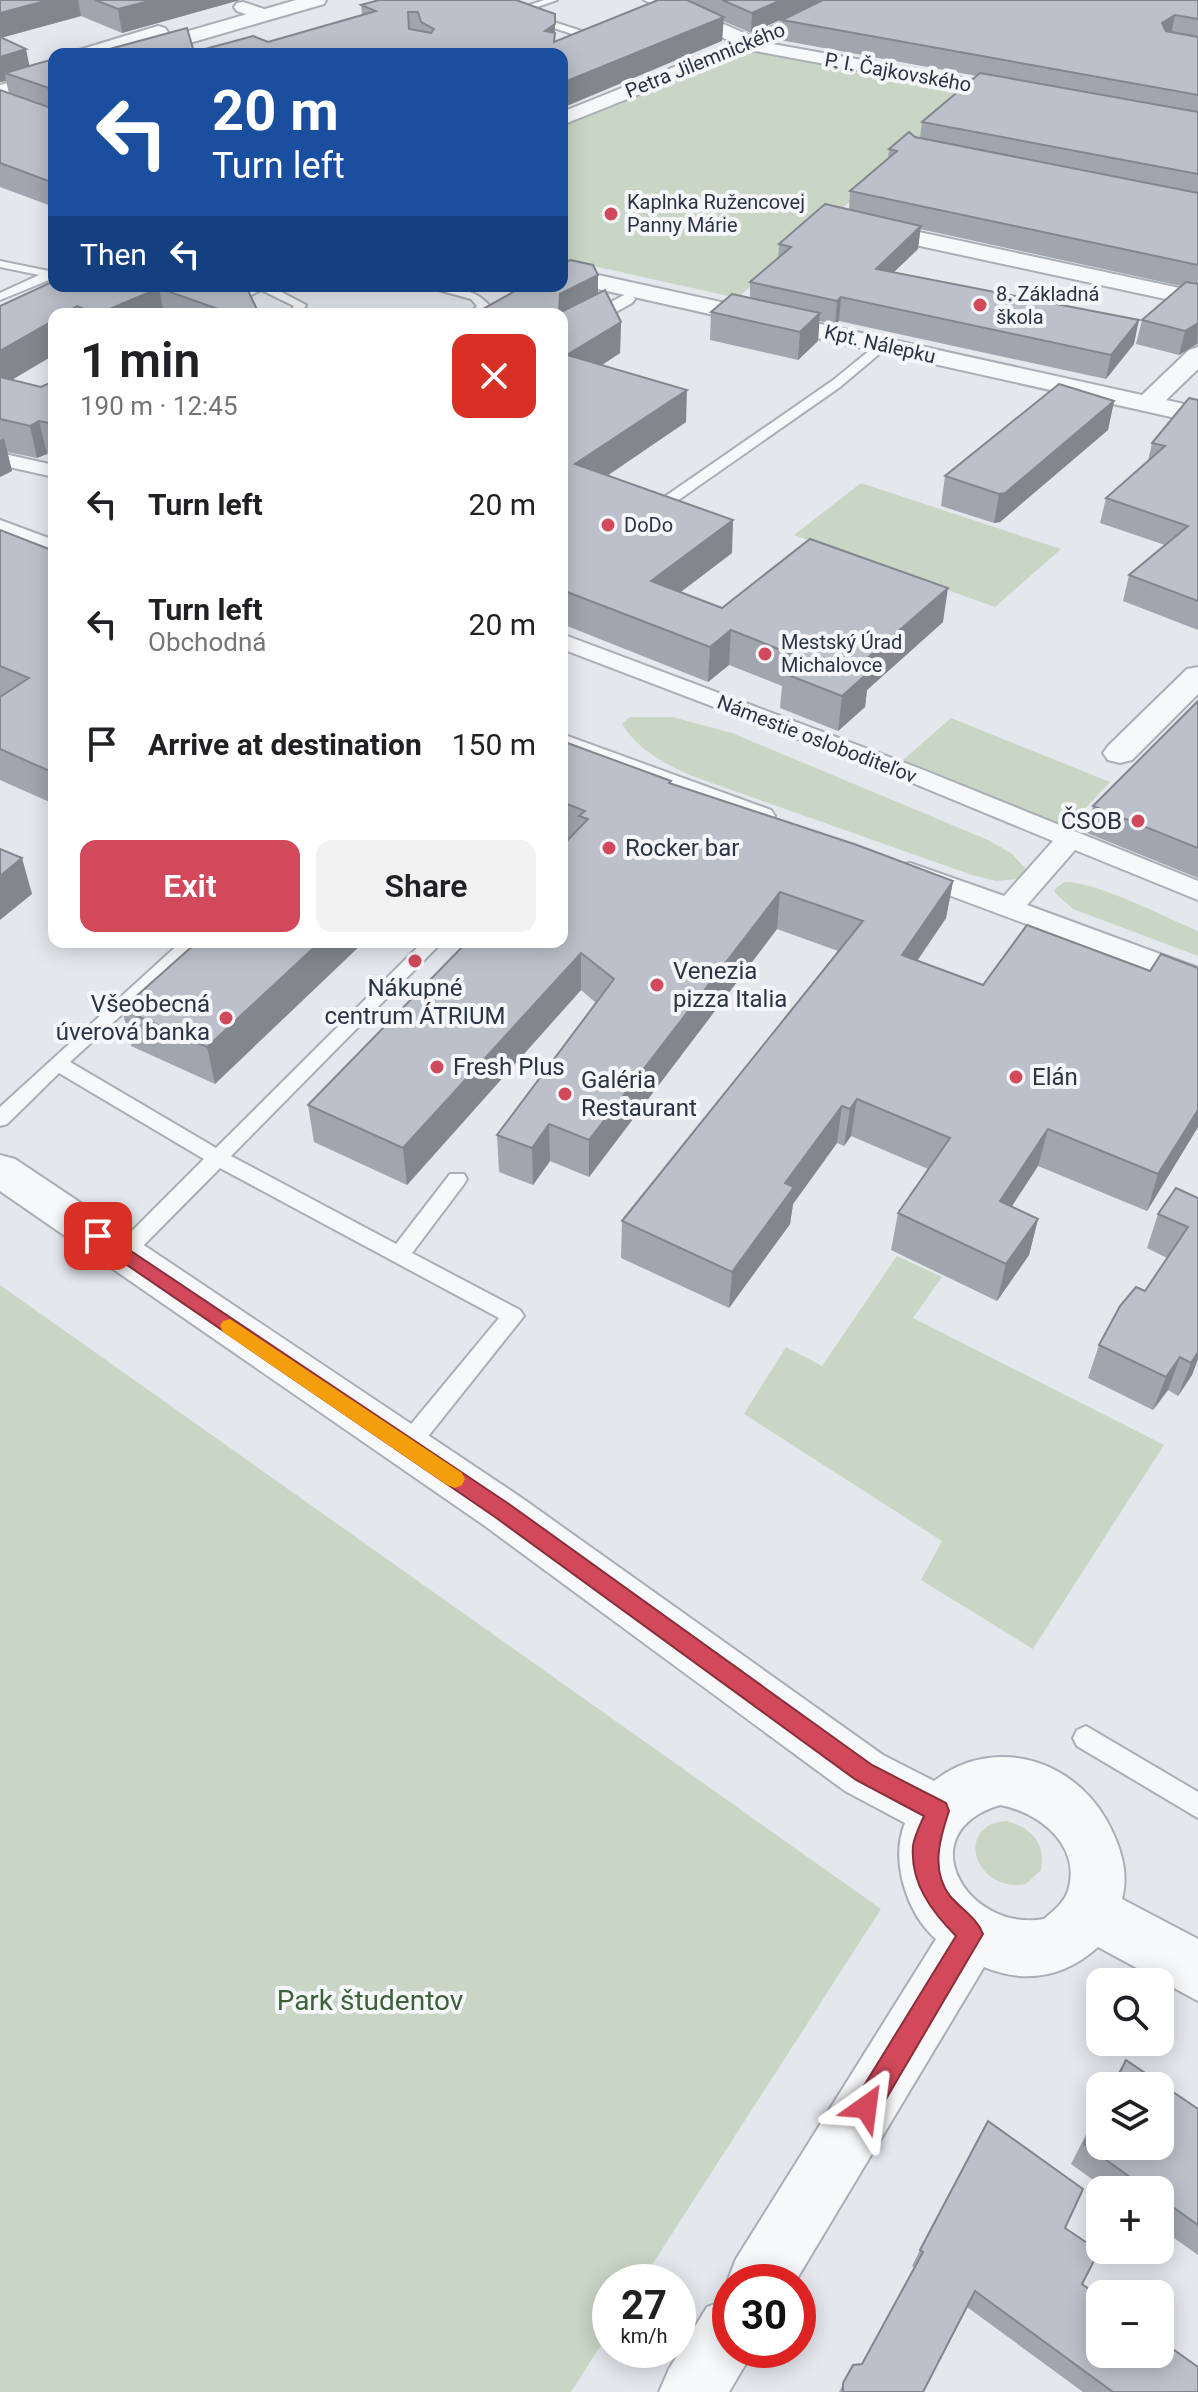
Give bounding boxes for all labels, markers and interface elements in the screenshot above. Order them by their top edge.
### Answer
street label: Petra Jilemnického [622,17,788,103]
street label: P. I. Čajkovského [823,47,973,97]
text: 20 m [212,78,339,144]
icon: left [80,80,184,184]
text: Turn left [212,145,345,187]
place label: Kaplnka Ružencovej Panny Márie [627,190,805,237]
marker: Kaplnka Ružencovej Panny Márie [602,205,620,223]
icon: left [163,232,207,276]
text: Then [80,237,147,272]
place label: 8. Základná škola [996,282,1099,329]
marker: 8. Základná škola [971,296,989,314]
street label: Kpt. Nálepku [822,320,938,368]
text: 1 min [80,332,200,389]
button: close [452,334,536,418]
text: 190 m · 12:45 [80,391,238,421]
icon: left [80,482,124,526]
text: Turn left [148,487,263,522]
text: 20 m [469,487,536,522]
place label: DoDo [624,513,673,537]
marker: DoDo [599,516,617,534]
text: Turn left [148,592,263,627]
icon: left [80,602,124,646]
text: 20 m [469,607,536,642]
text: Obchodná [148,627,266,657]
place label: Mestský Úrad Michalovce [781,630,902,677]
marker: Mestský Úrad Michalovce [756,645,774,663]
street label: Námestie osloboditeľov [714,690,920,788]
icon: arrive [80,722,124,766]
text: Arrive at destination [148,727,422,762]
text: 150 m [452,727,536,762]
place label: ČSOB [1061,806,1122,835]
marker: ČSOB [1129,812,1147,830]
place label: Rocker bar [625,834,739,862]
marker: Rocker bar [600,839,618,857]
button: Exit [80,840,300,932]
button: Share [316,840,536,932]
marker: Nákupné centrum ÁTRIUM [406,952,424,970]
place label: Venezia pizza Italia [673,957,787,1013]
place label: Nákupné centrum ÁTRIUM [324,974,506,1030]
marker: Venezia pizza Italia [648,976,666,994]
place label: Všeobecná úverová banka [56,990,210,1046]
marker: Všeobecná úverová banka [217,1009,235,1027]
place label: Fresh Plus [453,1053,565,1081]
marker: Fresh Plus [428,1058,446,1076]
place label: Elán [1032,1063,1078,1091]
place label: Galéria Restaurant [581,1066,697,1122]
marker: Elán [1007,1068,1025,1086]
marker: Galéria Restaurant [556,1085,574,1103]
pin [64,1202,132,1270]
icon: arrive [76,1214,120,1258]
map controls [1086,1968,1174,2368]
button: search [1086,1968,1174,2056]
park label: Park študentov [277,1984,464,2017]
position arrow [824,2065,908,2149]
button: layers [1086,2072,1174,2160]
button: + [1086,2176,1174,2264]
speed limit sign: 30 [712,2264,816,2368]
button: − [1086,2280,1174,2368]
text: 27 [621,2282,667,2329]
text: km/h [621,2324,667,2348]

